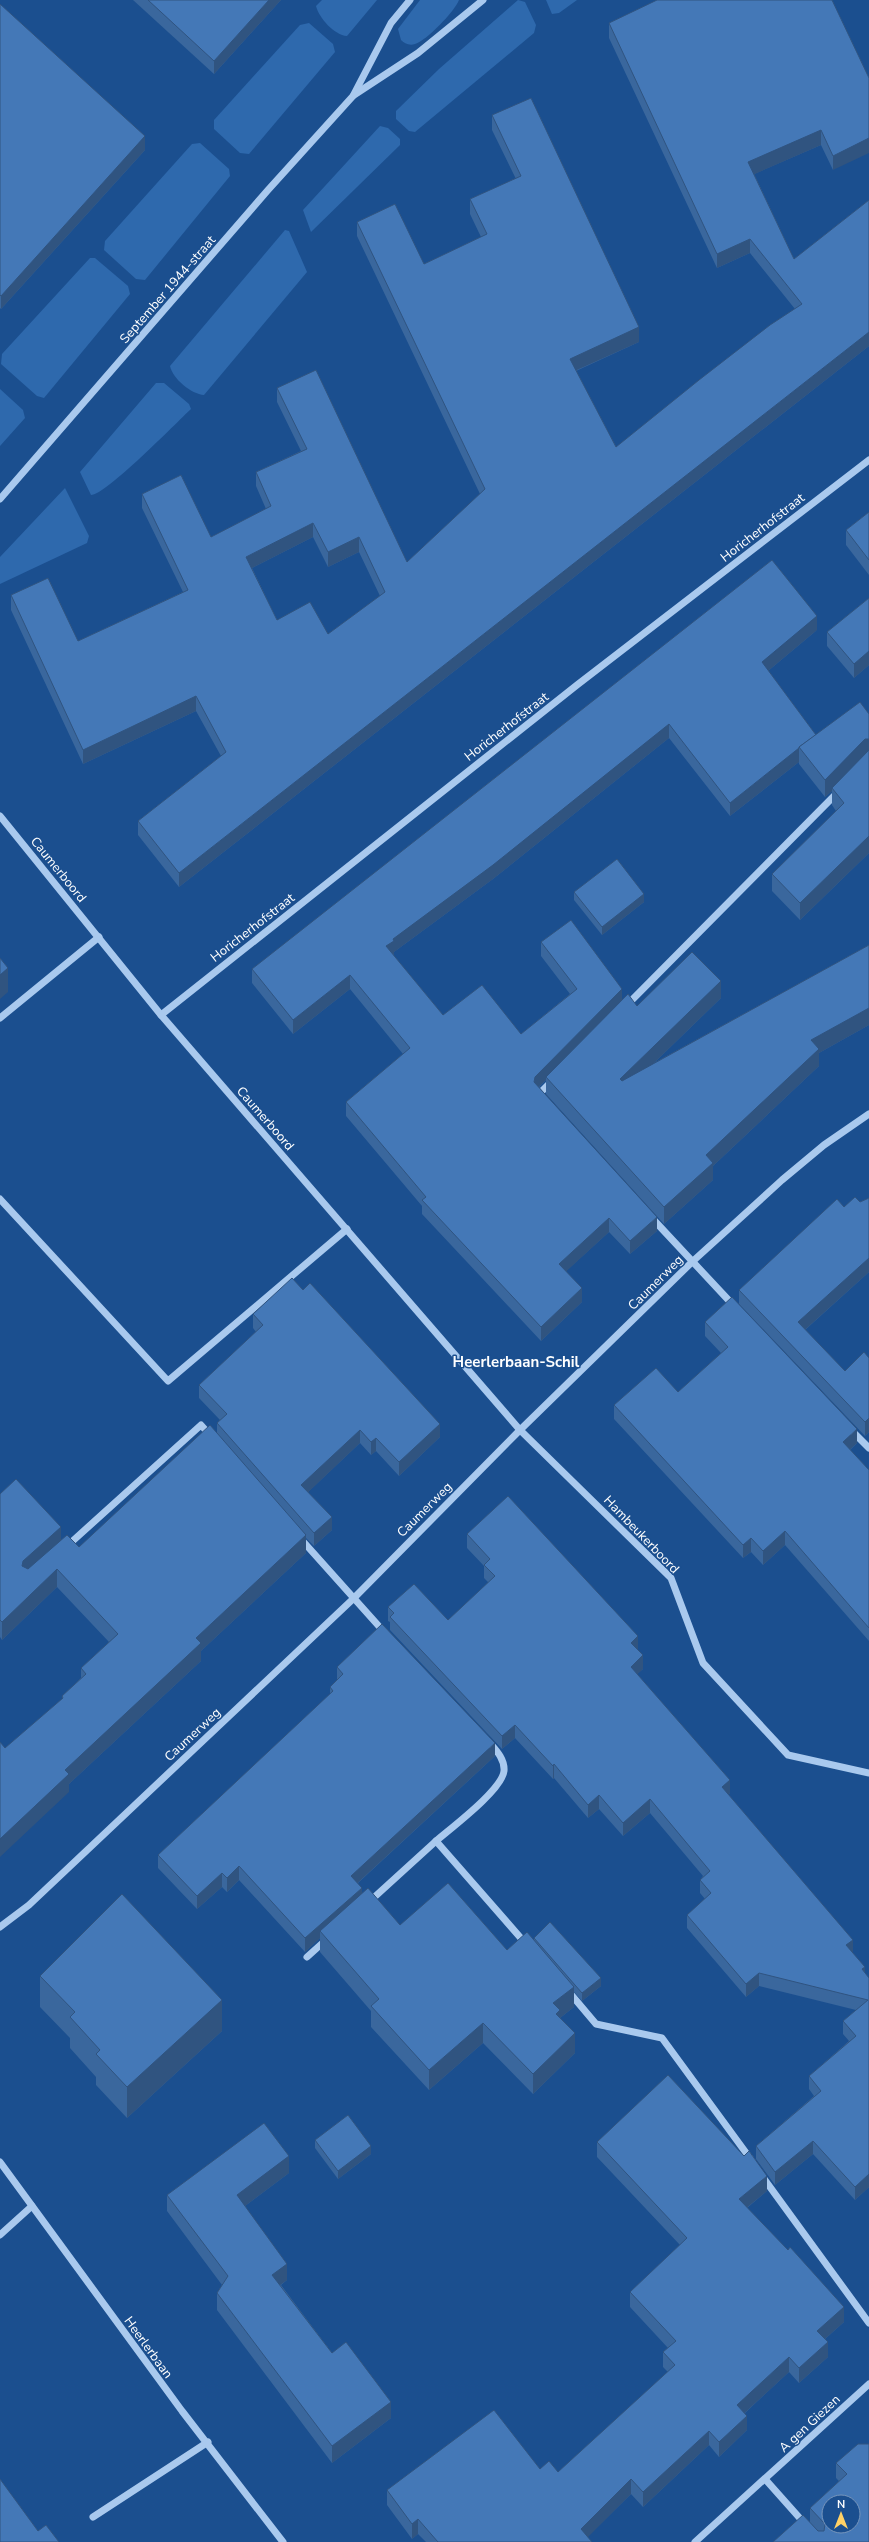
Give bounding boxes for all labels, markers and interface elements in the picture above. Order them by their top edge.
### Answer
street label: September 1944-straat [116,231,220,348]
street label: Horicherhofstraat [717,489,809,566]
street label: Horicherhofstraat [461,688,553,765]
street label: Caumerboord [26,833,90,906]
street label: Horicherhofstraat [207,889,299,966]
street label: Caumerboord [232,1083,298,1155]
street label: Caumerweg [624,1251,687,1314]
district label: Heerlerbaan-Schil [453,1352,580,1372]
street label: Caumerweg [393,1478,456,1541]
street label: Hambeukerboord [599,1492,683,1578]
street label: Caumerweg [161,1704,225,1766]
street label: Heerlerbaan [120,2313,177,2382]
street label: A gen Giezen [775,2391,844,2457]
north arrow [821,2494,861,2534]
text: N [837,2497,845,2512]

